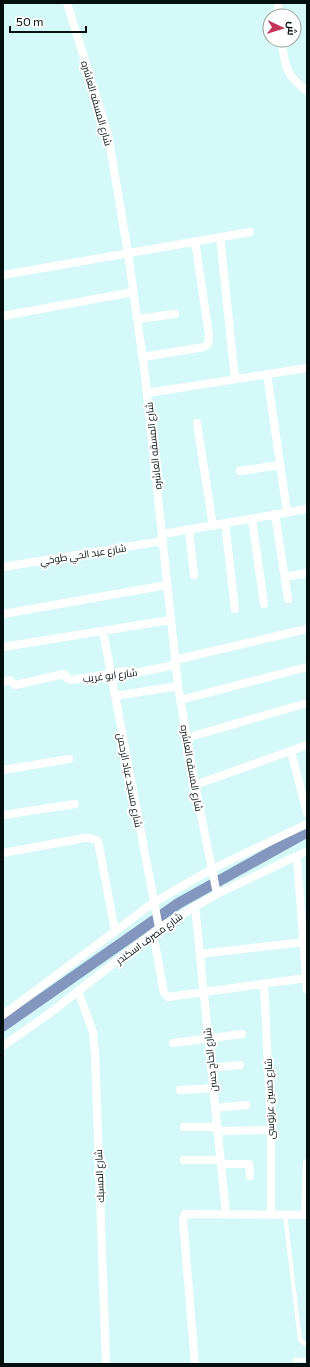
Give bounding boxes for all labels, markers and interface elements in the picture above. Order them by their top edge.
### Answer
scale bar [10,8,86,34]
north arrow [262,8,302,48]
text: 50 m [16,14,44,28]
text: ش [285,21,299,36]
street label: شارع المسقه العاشره [78,59,115,147]
street label: شارع المسقه العاشره [142,402,165,490]
street label: شارع عبد الحي طوخي [39,541,127,569]
street label: شارع ابو غريب [82,666,138,685]
street label: شارع المسقه العاشره [177,724,206,812]
street label: شارع مسجد عباد الرحمن [114,732,145,828]
street label: شارع مصرف اسكندر [112,910,185,968]
street label: شارع الحاج حسن [201,1027,220,1093]
street label: شارع حسين عرنوسى [262,1058,277,1140]
street label: شارع المسبك [92,1149,107,1203]

